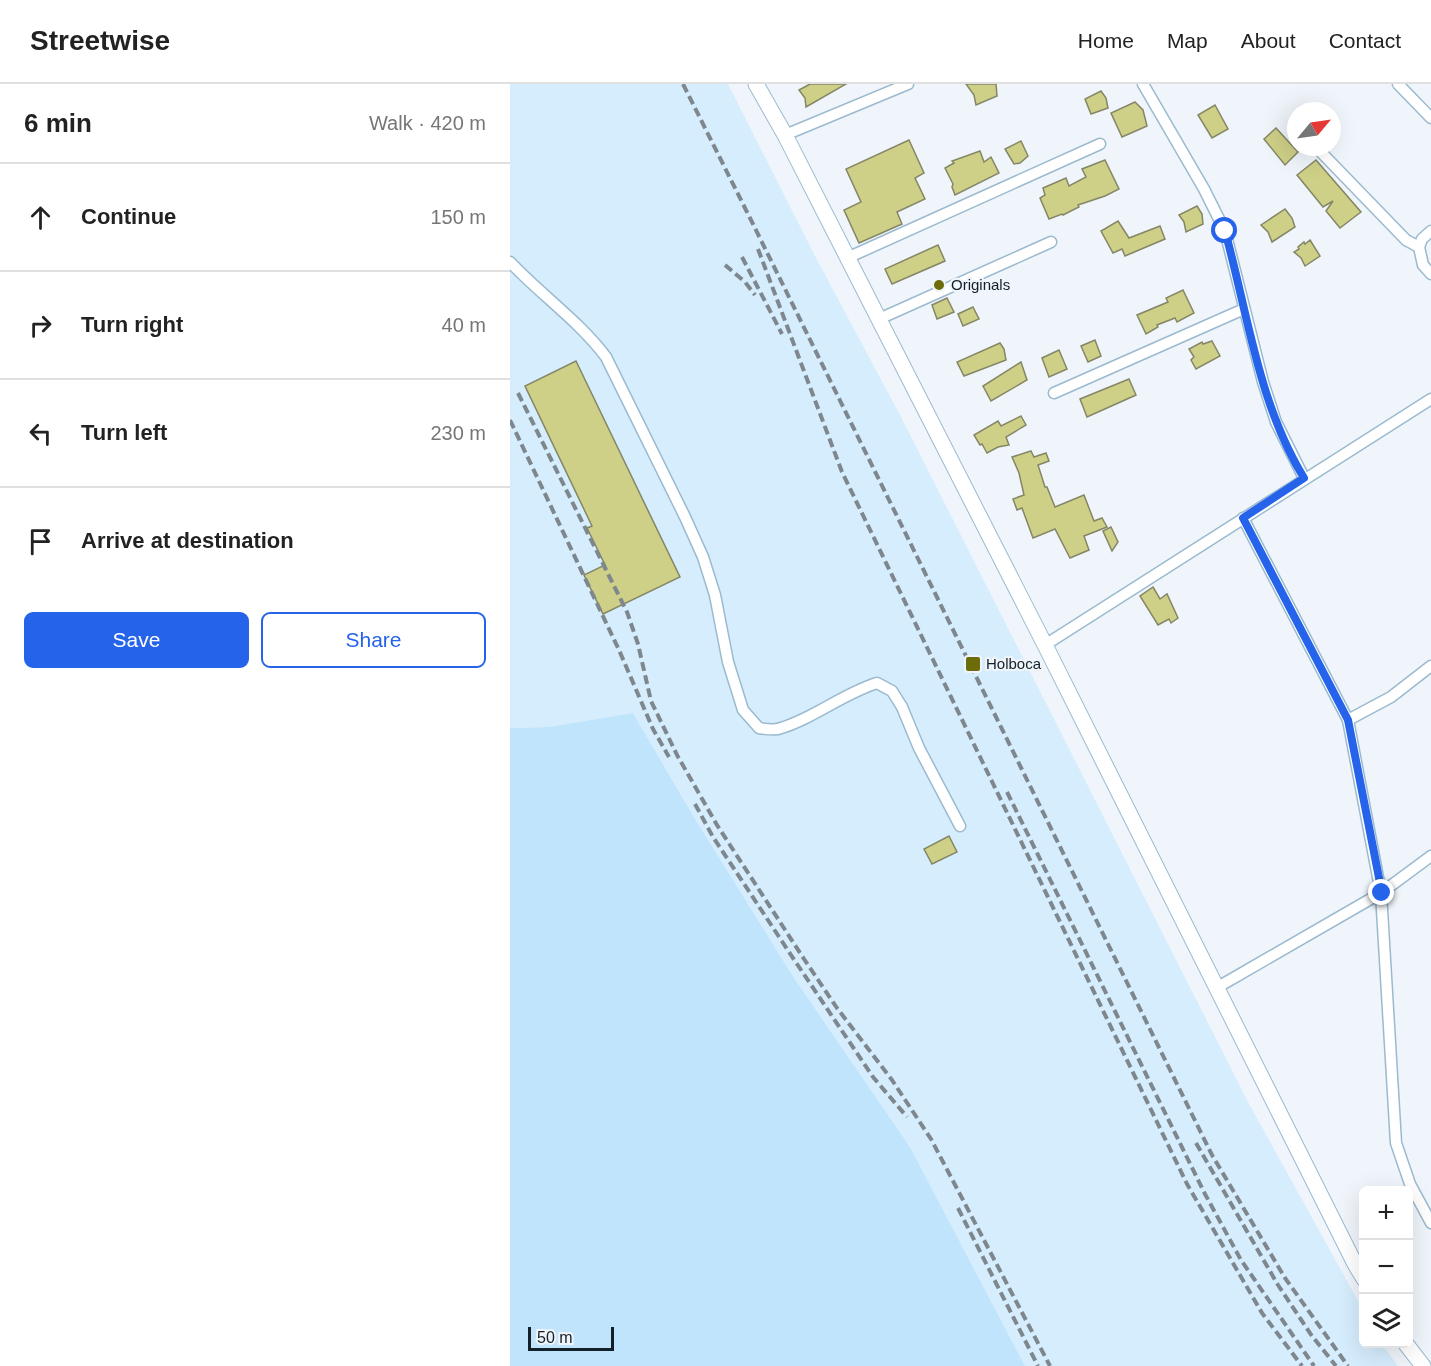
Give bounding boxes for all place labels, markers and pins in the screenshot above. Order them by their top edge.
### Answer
place label: Originals [951,276,1010,293]
marker: Originals [932,278,946,292]
marker: Holboca [964,655,982,673]
place label: Holboca [986,655,1042,672]

